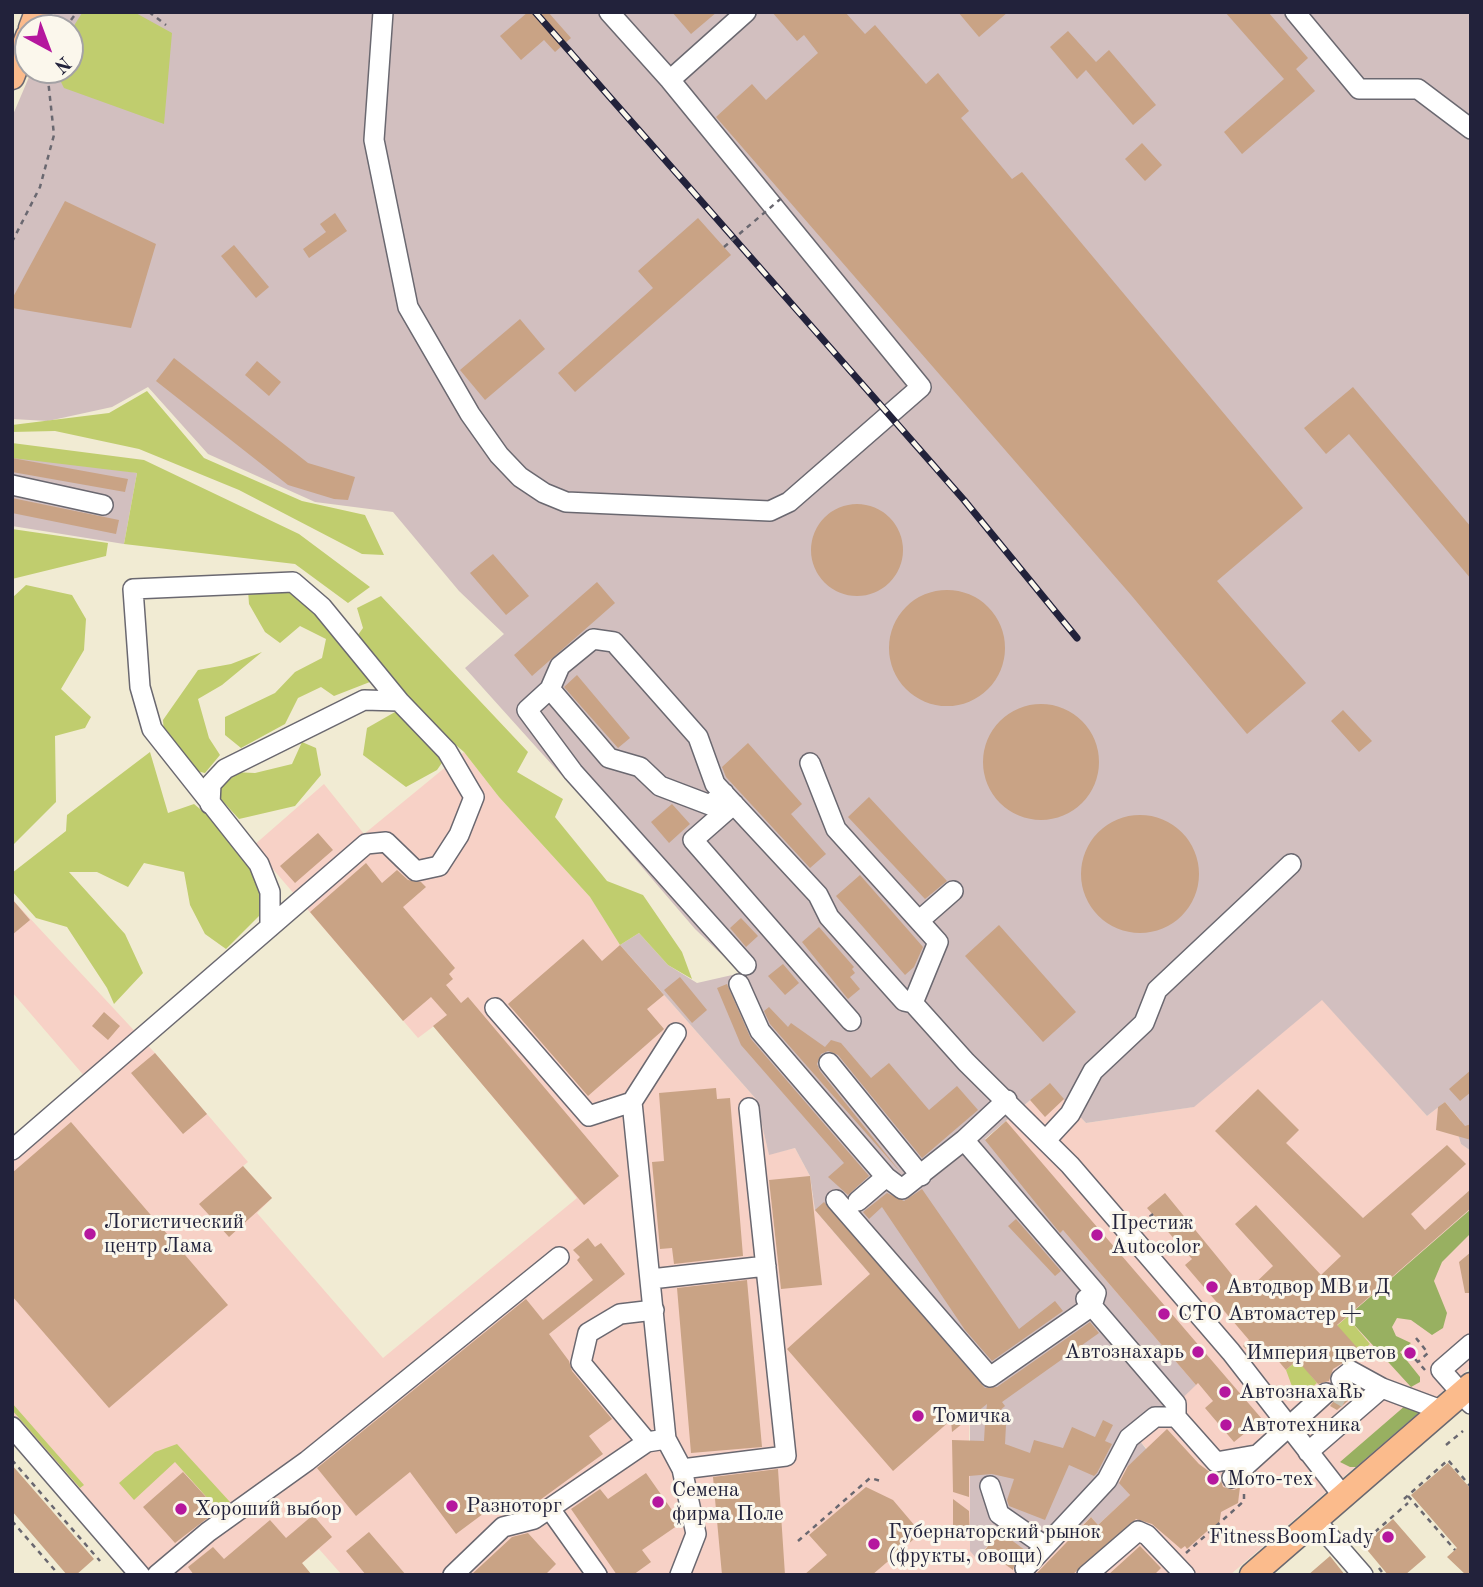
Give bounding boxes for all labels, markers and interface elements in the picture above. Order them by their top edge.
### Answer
north arrow [14,14,84,84]
text: N [50,52,74,76]
place label: Логистический центр Лама [104,1209,244,1259]
place label: Престиж Autocolor [1111,1210,1200,1260]
marker: Логистический центр Лама [82,1226,98,1242]
marker: Престиж Autocolor [1089,1227,1105,1243]
place label: Автодвор МВ и Д [1226,1274,1390,1300]
marker: Автодвор МВ и Д [1204,1279,1220,1295]
place label: СТО Автомастер + [1178,1301,1362,1327]
marker: СТО Автомастер + [1156,1306,1172,1322]
place label: Автознахарь [1065,1339,1184,1365]
place label: Империя цветов [1246,1340,1396,1366]
marker: Автознахарь [1190,1344,1206,1360]
marker: Империя цветов [1402,1345,1418,1361]
place label: АвтознахаRь [1239,1379,1363,1405]
marker: АвтознахаRь [1217,1384,1233,1400]
place label: Томичка [932,1403,1011,1429]
marker: Томичка [910,1408,926,1424]
place label: Автотехника [1240,1412,1361,1438]
marker: Автотехника [1218,1417,1234,1433]
place label: Мото-тех [1227,1466,1314,1492]
marker: Мото-тех [1205,1471,1221,1487]
place label: Семена фирма Поле [672,1477,784,1527]
place label: Разноторг [466,1493,562,1519]
marker: Семена фирма Поле [650,1494,666,1510]
place label: Хороший выбор [195,1496,342,1522]
marker: Разноторг [444,1498,460,1514]
marker: Хороший выбор [173,1501,189,1517]
place label: Губернаторский рынок (фрукты, овощи) [888,1519,1101,1569]
place label: FitnessBoomLady [1209,1524,1374,1550]
marker: FitnessBoomLady [1380,1529,1396,1545]
marker: Губернаторский рынок (фрукты, овощи) [866,1536,882,1552]

